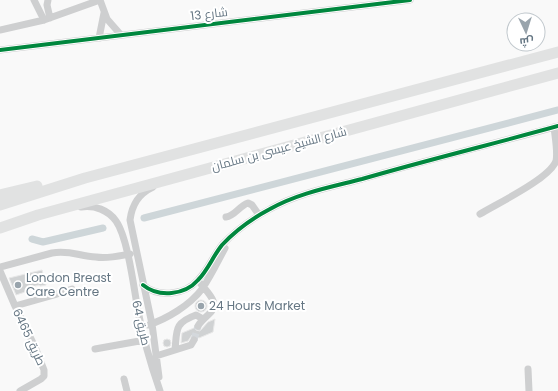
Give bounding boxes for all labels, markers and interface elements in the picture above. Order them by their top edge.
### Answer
street label: شارع 13 [189,3,229,24]
north arrow [506,12,546,52]
text: ش [519,34,534,50]
street label: شارع الشيخ عيسى بن سلمان [209,122,348,175]
place label: London Breast Care Centre [26,269,111,300]
marker: London Breast Care Centre [13,280,23,290]
place label: 24 Hours Market [209,297,305,314]
street label: طريق 64 [128,299,155,347]
marker: 24 Hours Market [196,301,206,311]
street label: طريق 6465 [9,306,50,368]

